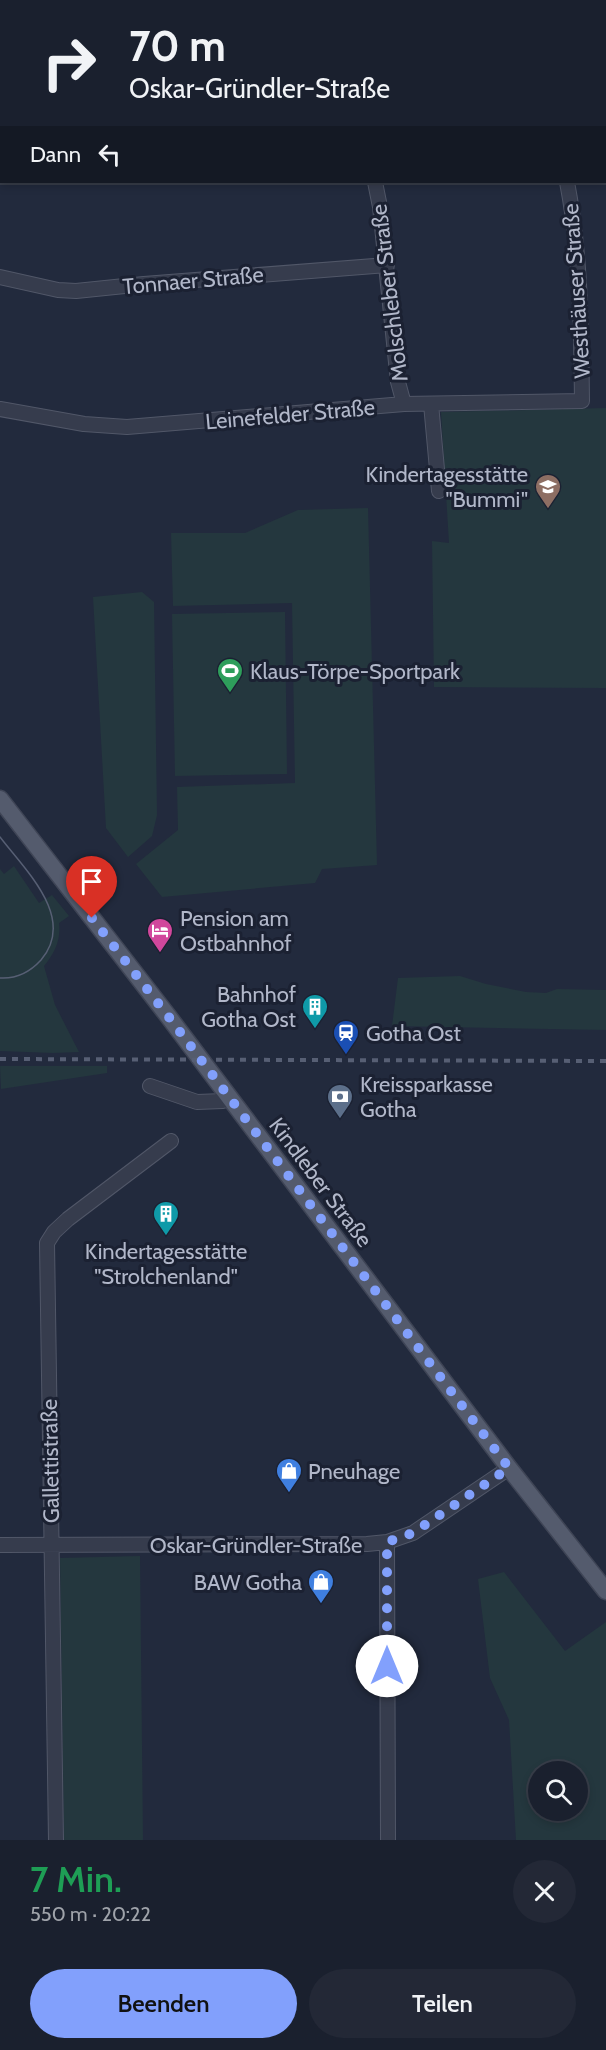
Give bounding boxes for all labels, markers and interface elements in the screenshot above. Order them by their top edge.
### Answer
text: 70 m [129,20,226,72]
icon: right [30,24,108,102]
text: Oskar-Gründler-Straße [129,72,390,105]
icon: left [93,138,126,171]
text: Dann [30,141,81,168]
street label: Molschleber Straße [365,203,414,383]
street label: Westhäuser Straße [557,203,596,379]
street label: Tonnaer Straße [121,261,265,300]
street label: Leinefelder Straße [204,394,376,435]
place label: Kindertagesstätte "Bummi" [365,461,528,513]
school or university icon: Kindertagesstätte "Bummi" [533,472,563,510]
sports icon: Klaus-Törpe-Sportpark [215,656,245,694]
place label: Klaus-Törpe-Sportpark [250,658,460,685]
pin [66,856,117,918]
icon: arrive [75,865,108,898]
place label: Pension am Ostbahnhof [180,905,292,957]
hotel icon: Pension am Ostbahnhof [145,916,175,954]
place label: Bahnhof Gotha Ost [201,981,297,1033]
building icon: Bahnhof Gotha Ost [300,992,330,1030]
station icon: Gotha Ost [331,1018,361,1056]
place label: Gotha Ost [366,1020,461,1047]
place label: Kreissparkasse Gotha [360,1071,493,1123]
bank icon: Kreissparkasse Gotha [325,1082,355,1120]
street label: Kindleber Straße [263,1112,378,1252]
building icon: Kindertagesstätte "Strolchenland" [151,1199,181,1237]
place label: Kindertagesstätte "Strolchenland" [85,1238,247,1290]
street label: Gallettistraße [36,1399,65,1523]
shop icon: Pneuhage [274,1456,304,1494]
place label: Pneuhage [308,1458,400,1485]
street label: Oskar-Gründler-Straße [150,1532,362,1559]
shop icon: BAW Gotha [306,1567,336,1605]
place label: BAW Gotha [194,1569,302,1596]
position arrow [355,1634,419,1698]
map controls [528,1761,588,1821]
button: search [528,1761,588,1821]
text: 7 Min. [30,1857,122,1901]
button: close [513,1860,576,1923]
text: 550 m · 20:22 [30,1902,151,1926]
button: Beenden [30,1969,297,2038]
button: Teilen [309,1969,576,2038]

